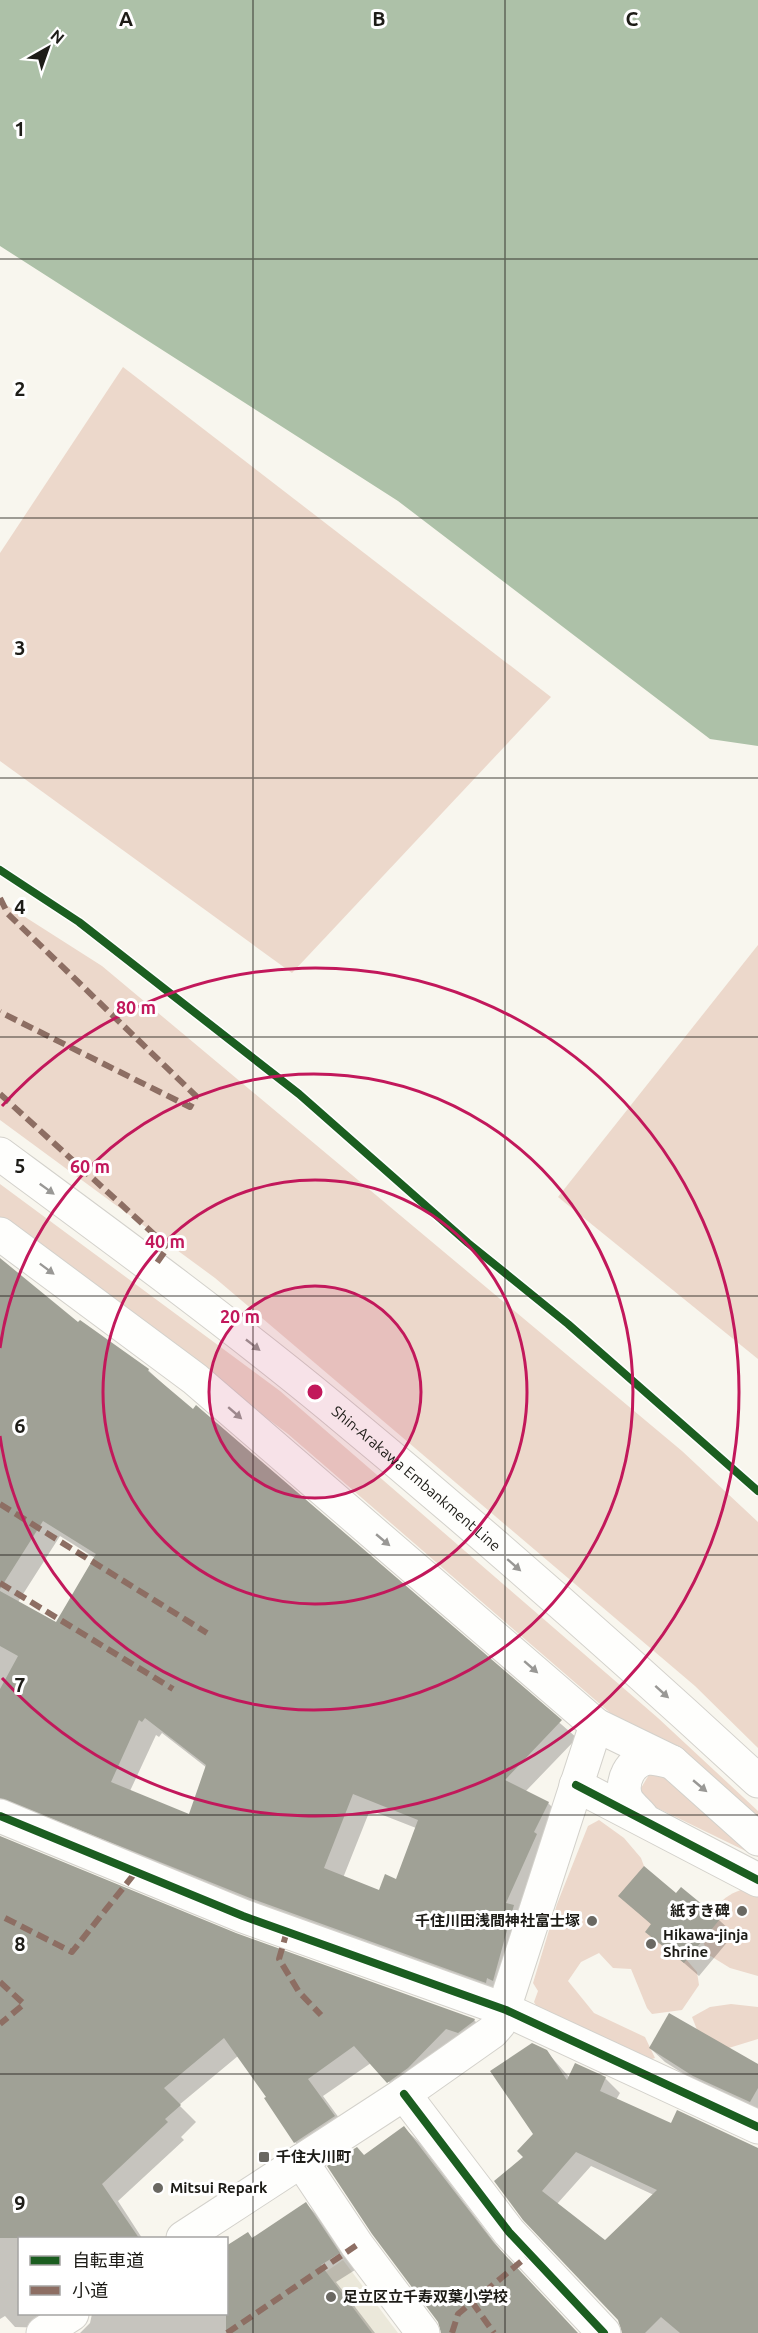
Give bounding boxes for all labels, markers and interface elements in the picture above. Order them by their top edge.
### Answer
text: A [119,7,133,30]
text: B [372,7,386,30]
text: C [626,7,639,30]
north arrow [18,18,78,78]
text: N [47,26,68,47]
text: 1 [14,117,26,140]
text: 2 [14,377,26,400]
text: 3 [14,636,26,659]
text: 4 [14,895,26,918]
text: 80 m [116,997,156,1017]
text: 5 [14,1154,26,1177]
text: 60 m [70,1156,110,1176]
one-way arrow [40,1182,55,1194]
text: 40 m [145,1231,185,1251]
one-way arrow [38,1263,54,1275]
text: 20 m [220,1306,260,1326]
one-way arrow [245,1338,260,1350]
centre of rings [305,1382,325,1402]
street label: Shin-Arakawa Embankment Line [329,1402,504,1554]
one-way arrow [227,1407,243,1420]
text: 6 [14,1414,26,1437]
one-way arrow [375,1533,391,1546]
one-way arrow [506,1558,521,1571]
one-way arrow [523,1660,538,1674]
text: 7 [14,1673,26,1696]
one-way arrow [654,1685,669,1698]
one-way arrow [692,1779,707,1792]
place label: 紙すき碑 [670,1902,730,1919]
marker: 紙すき碑 [735,1904,749,1918]
place label: 千住川田浅間神社富士塚 [415,1912,580,1929]
marker: 千住川田浅間神社富士塚 [585,1914,599,1928]
place label: Hikawa-jinja Shrine [663,1926,748,1960]
text: 8 [14,1932,26,1955]
marker: Hikawa-jinja Shrine [644,1937,658,1951]
place label: 千住大川町 [276,2148,351,2165]
marker: 千住大川町 [257,2150,271,2164]
place label: Mitsui Repark [170,2179,268,2196]
marker: Mitsui Repark [151,2181,165,2195]
text: 9 [14,2191,26,2214]
legend [18,2237,228,2315]
text: 自転車道 [72,2250,144,2270]
text: 小道 [72,2280,108,2300]
place label: 足立区立千寿双葉小学校 [343,2288,508,2305]
marker: 足立区立千寿双葉小学校 [324,2290,338,2304]

